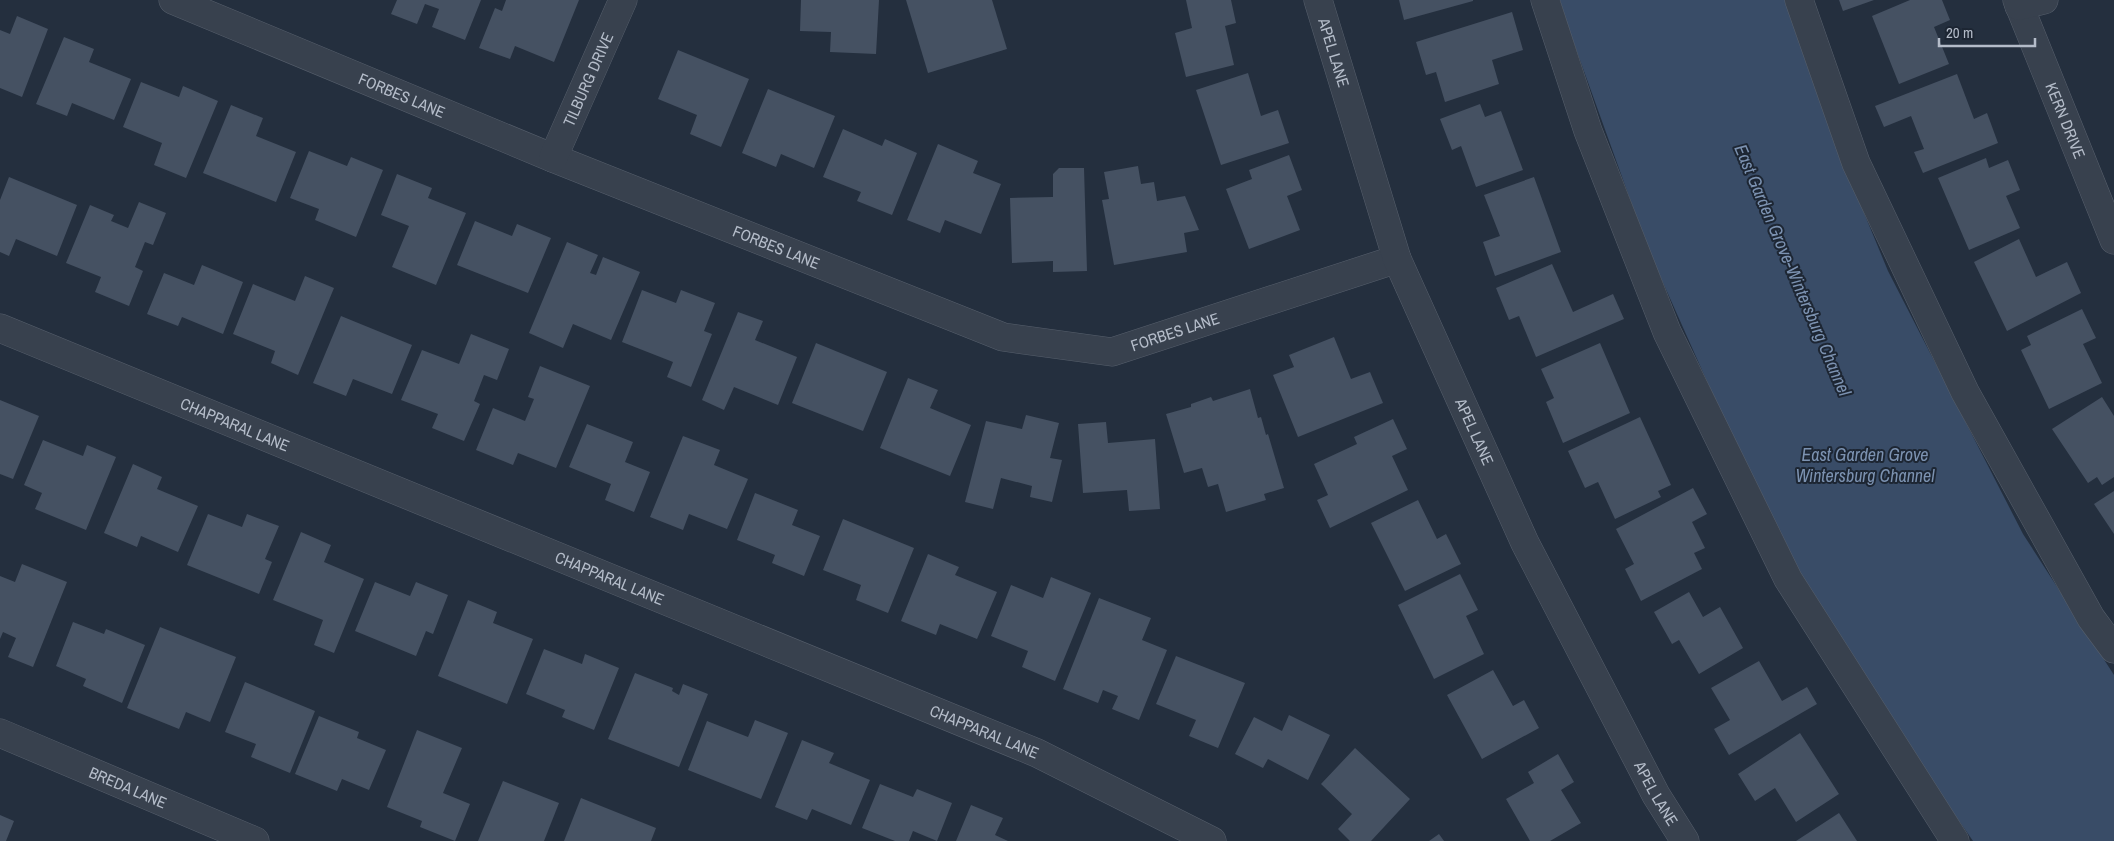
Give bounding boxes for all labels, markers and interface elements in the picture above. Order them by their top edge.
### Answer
street label: APEL LANE [1313,14,1355,90]
scale bar [1939,15,2035,47]
text: 20 m [1946,22,1973,43]
street label: TILBURG DRIVE [557,29,618,130]
street label: FORBES LANE [355,67,449,123]
street label: KERN DRIVE [2040,79,2091,162]
water label: East Garden Grove-Wintersburg Channel [1729,140,1858,400]
street label: FORBES LANE [730,220,823,274]
street label: FORBES LANE [1128,307,1222,356]
street label: CHAPPARAL LANE [177,392,293,457]
street label: APEL LANE [1450,394,1499,468]
water label: East Garden Grove Wintersburg Channel [1795,442,1935,488]
street label: CHAPPARAL LANE [552,546,668,610]
street label: CHAPPARAL LANE [927,699,1042,764]
street label: APEL LANE [1629,756,1684,830]
street label: BREDA LANE [86,761,170,813]

